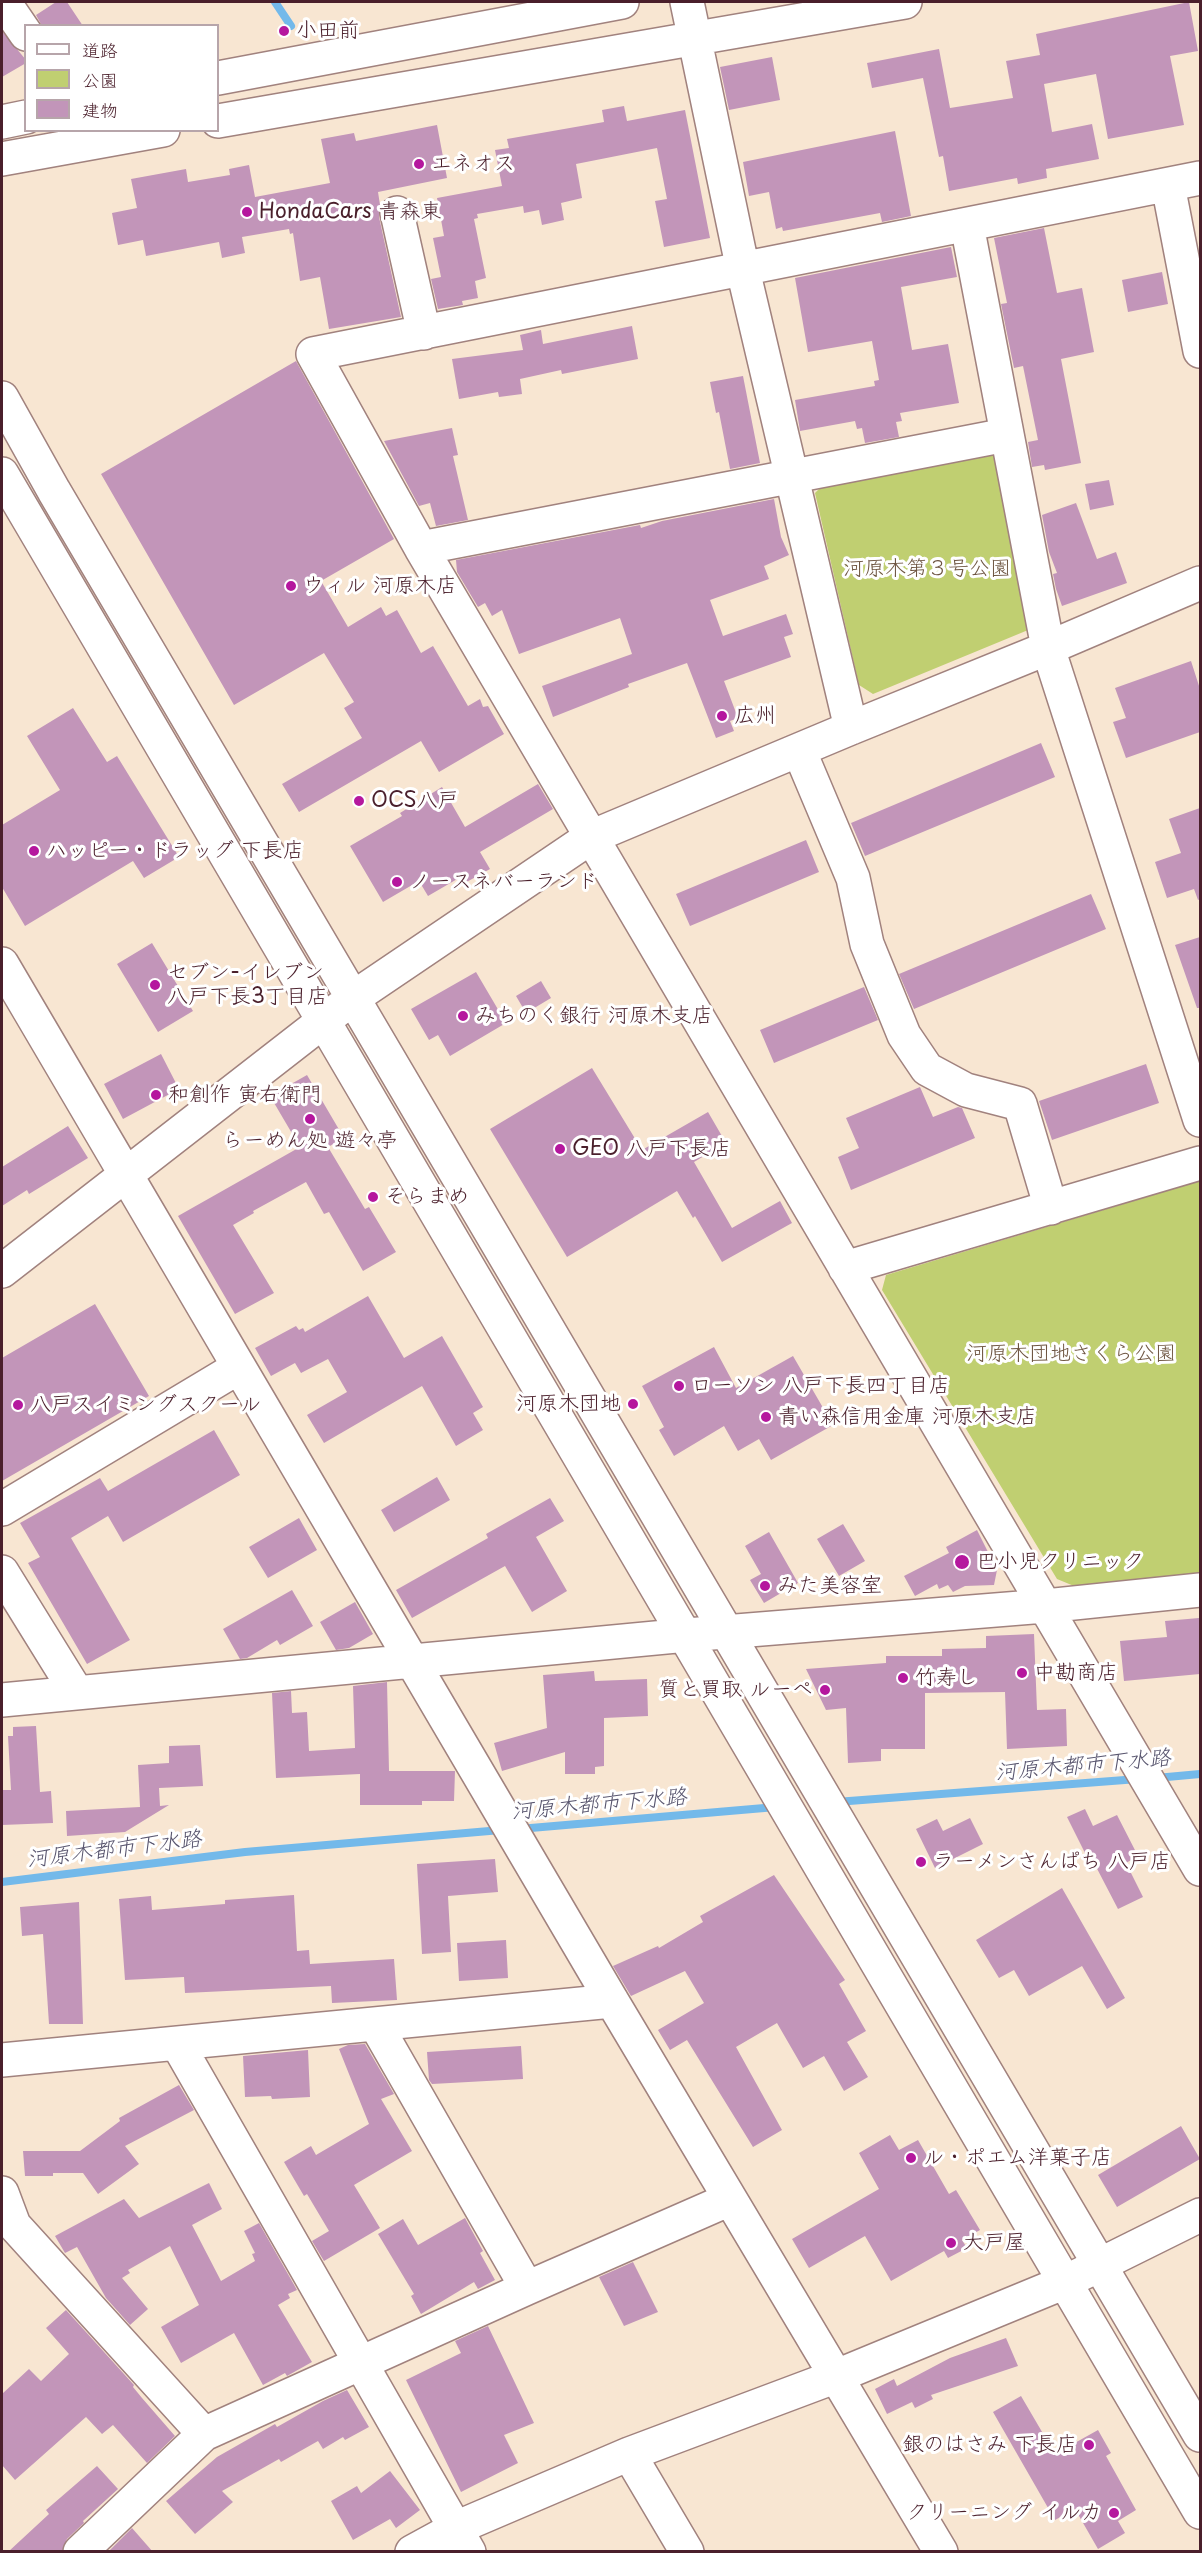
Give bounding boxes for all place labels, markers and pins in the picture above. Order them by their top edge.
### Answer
place label: 小田前 [296,18,359,44]
marker: 小田前 [277,24,291,38]
place label: エネオス [431,151,515,177]
marker: エネオス [412,157,426,171]
place label: HondaCars 青森東 [259,199,441,225]
marker: HondaCars 青森東 [240,205,254,219]
place label: ウィル 河原木店 [303,573,457,599]
marker: ウィル 河原木店 [284,579,298,593]
place label: 広州 [734,703,776,729]
marker: 広州 [715,709,729,723]
place label: OCS八戸 [371,788,459,814]
marker: OCS八戸 [352,794,366,808]
place label: ハッピー・ドラッグ 下長店 [46,838,304,864]
marker: ハッピー・ドラッグ 下長店 [27,844,41,858]
place label: ノースネバーランド [409,869,598,895]
marker: ノースネバーランド [390,875,404,889]
place label: セブン-イレブン 八戸下長3丁目店 [167,960,328,1010]
marker: セブン-イレブン 八戸下長3丁目店 [148,978,162,992]
place label: みちのく銀行 河原木支店 [475,1003,713,1029]
marker: みちのく銀行 河原木支店 [456,1009,470,1023]
place label: 和創作 寅右衛門 [168,1082,322,1108]
marker: 和創作 寅右衛門 [149,1088,163,1102]
marker: らーめん処 遊々亭 [303,1112,317,1126]
place label: らーめん処 遊々亭 [223,1128,397,1154]
place label: GEO 八戸下長店 [572,1136,731,1162]
marker: GEO 八戸下長店 [553,1142,567,1156]
place label: そらまめ [385,1184,469,1210]
marker: そらまめ [366,1190,380,1204]
place label: ローソン 八戸下長四丁目店 [691,1373,950,1399]
marker: ローソン 八戸下長四丁目店 [672,1379,686,1393]
place label: 河原木団地 [516,1391,621,1417]
place label: 八戸スイミングスクール [30,1392,261,1418]
marker: 河原木団地 [626,1397,640,1411]
marker: 八戸スイミングスクール [11,1398,25,1412]
place label: 青い森信用金庫 河原木支店 [778,1404,1037,1430]
marker: 青い森信用金庫 河原木支店 [759,1410,773,1424]
place label: 巴小児クリニック [976,1549,1144,1575]
marker: 巴小児クリニック [953,1553,971,1571]
place label: みた美容室 [777,1573,882,1599]
marker: みた美容室 [758,1579,772,1593]
place label: 中勘商店 [1034,1660,1118,1686]
place label: 竹寿し [915,1665,978,1691]
marker: 中勘商店 [1015,1666,1029,1680]
marker: 竹寿し [896,1671,910,1685]
place label: 質と買取 ルーペ [658,1677,813,1703]
marker: 質と買取 ルーペ [818,1683,832,1697]
place label: ラーメンさんぱち 八戸店 [933,1849,1171,1875]
marker: ラーメンさんぱち 八戸店 [914,1855,928,1869]
place label: ル・ポエム洋菓子店 [923,2145,1112,2171]
marker: ル・ポエム洋菓子店 [904,2151,918,2165]
place label: 大戸屋 [963,2230,1026,2256]
marker: 大戸屋 [944,2236,958,2250]
place label: 銀のはさみ 下長店 [902,2432,1077,2458]
marker: 銀のはさみ 下長店 [1082,2438,1096,2452]
place label: クリーニング イルカ [906,2500,1102,2526]
marker: クリーニング イルカ [1107,2506,1121,2520]

